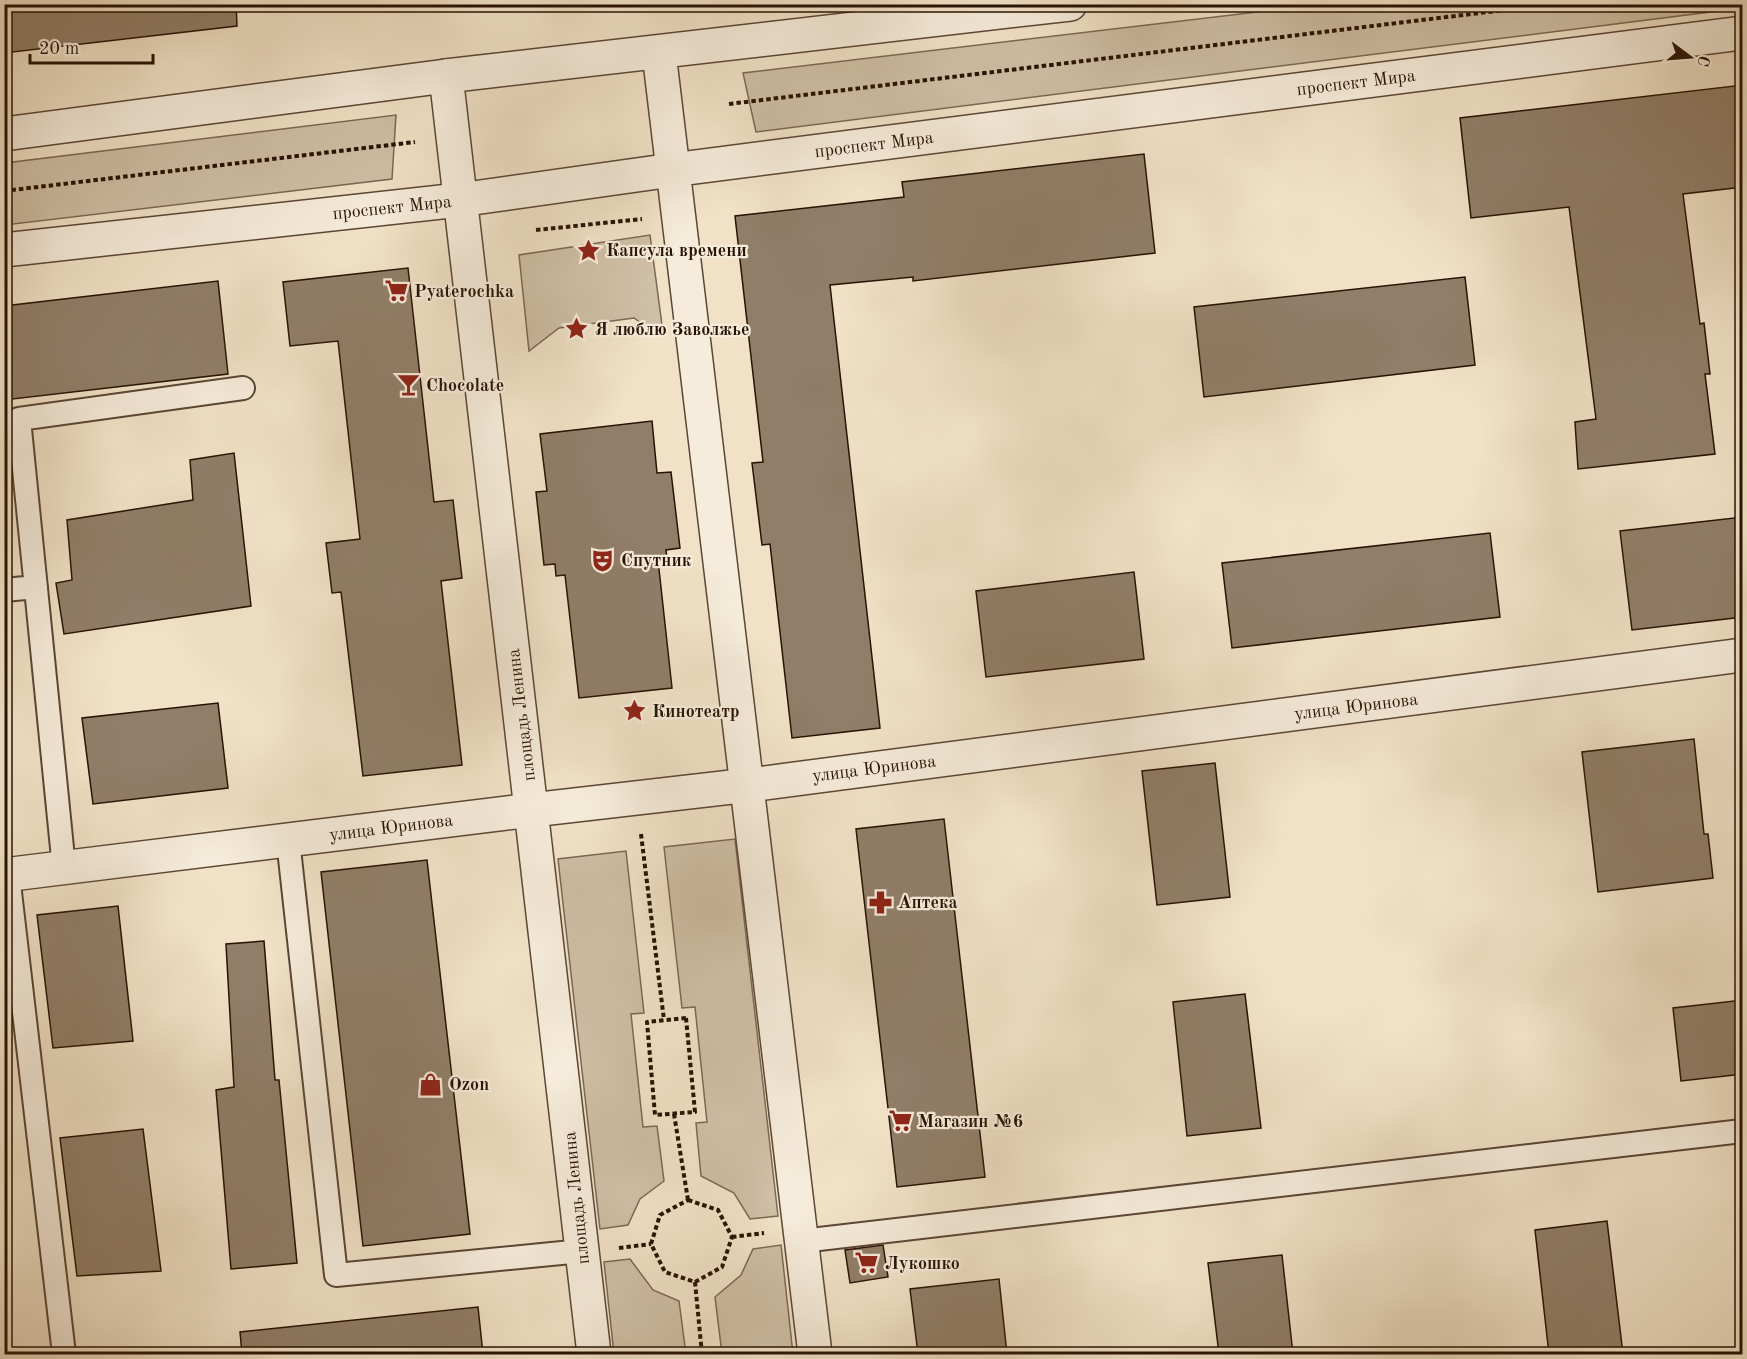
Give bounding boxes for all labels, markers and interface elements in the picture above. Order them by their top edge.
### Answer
scale bar [30,27,153,65]
north arrow [1660,27,1720,87]
text: 20 m [39,40,79,58]
text: С [1693,53,1712,68]
street label: проспект Мира [1296,67,1417,99]
street label: проспект Мира [814,129,935,161]
street label: проспект Мира [332,193,453,223]
place icon: Капсула времени [575,237,601,263]
place label: Капсула времени [606,242,747,260]
supermarket icon: Pyaterochka [383,278,409,304]
place label: Pyaterochka [414,283,514,301]
place icon: Я люблю Заволжье [564,316,590,342]
place label: Я люблю Заволжье [595,321,750,339]
bar icon: Chocolate [395,372,421,398]
place label: Chocolate [426,377,504,395]
theatre icon: Спутник [590,547,616,573]
place label: Спутник [621,552,692,570]
street label: площадь Ленина [505,648,539,782]
street label: улица Юринова [1293,690,1419,724]
place icon: Кинотеатр [621,698,647,724]
place label: Кинотеатр [652,703,740,721]
street label: улица Юринова [811,752,937,786]
street label: улица Юринова [328,811,454,845]
pharmacy icon: Аптека [867,889,893,915]
place label: Аптека [898,894,958,912]
shop icon: Ozon [418,1071,444,1097]
place label: Ozon [449,1076,489,1094]
supermarket icon: Магазин №6 [887,1108,913,1134]
place label: Магазин №6 [918,1113,1023,1131]
street label: площадь Ленина [561,1131,593,1265]
supermarket icon: Лукошко [854,1250,880,1276]
place label: Лукошко [885,1255,960,1273]

